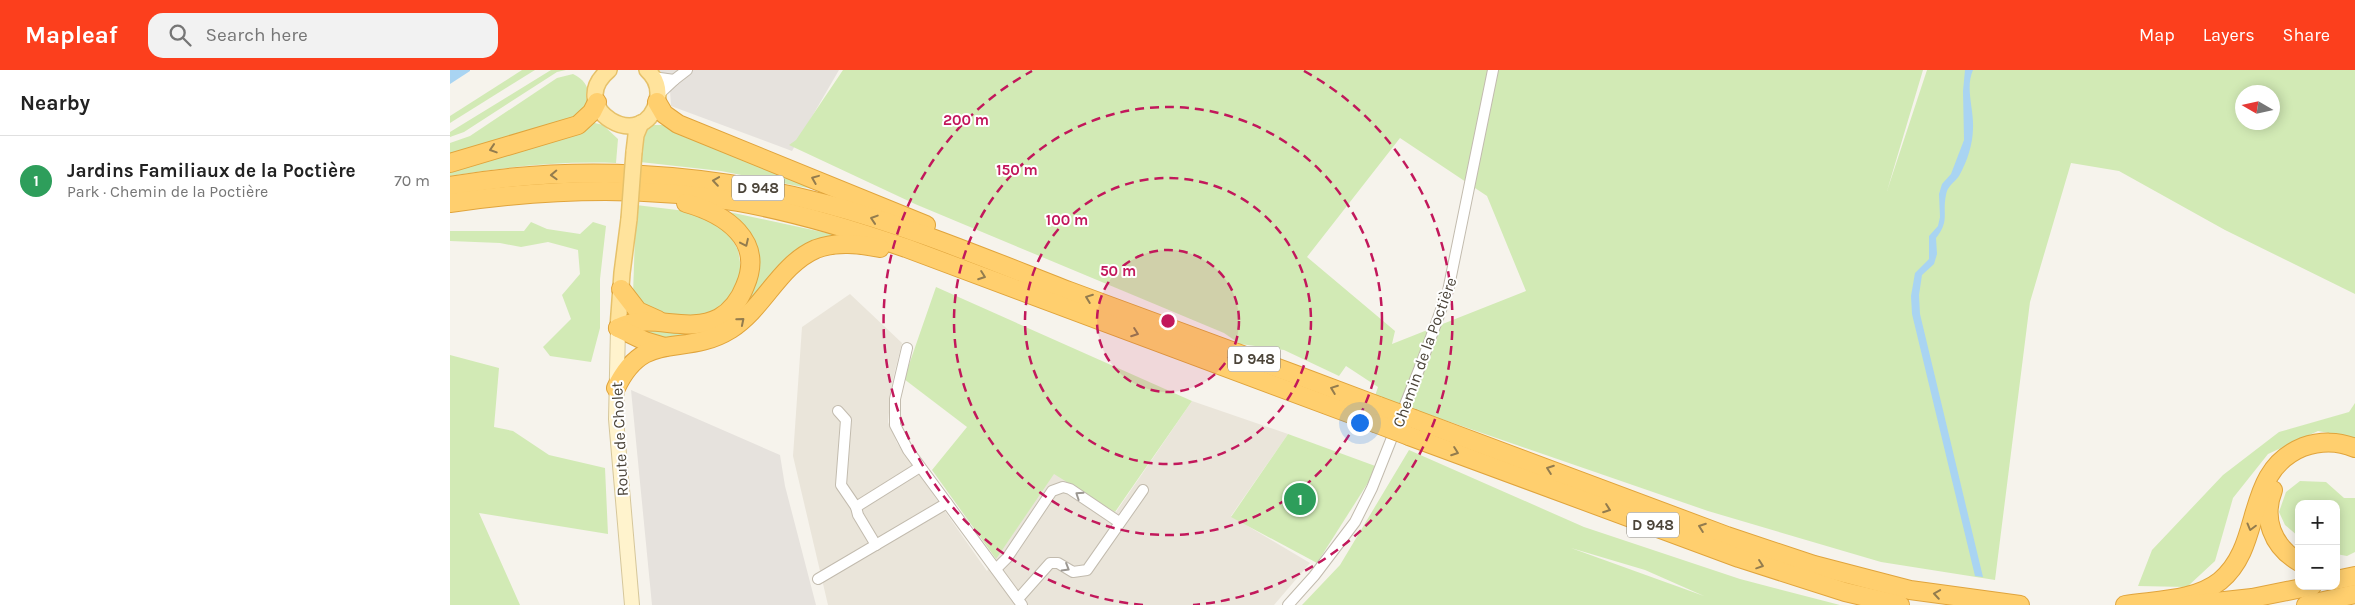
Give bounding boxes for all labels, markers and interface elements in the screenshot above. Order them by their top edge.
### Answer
search box [148,13,498,58]
text: Mapleaf [25,21,118,49]
icon: search [166,21,194,49]
text: Search here [206,24,308,46]
text: Map [2139,24,2175,46]
text: Layers [2203,24,2255,46]
text: Share [2283,24,2330,46]
north arrow [2235,85,2280,130]
text: Nearby [20,91,90,115]
text: 200 m [943,111,989,129]
one-way arrow [489,143,498,153]
text: Jardins Familiaux de la Poctière [67,160,356,182]
text: 150 m [996,161,1038,179]
one-way arrow [550,170,558,181]
text: 1 [33,171,39,190]
text: 70 m [394,171,430,190]
one-way arrow [811,175,820,186]
road number: D 948 [732,176,784,200]
one-way arrow [712,177,720,187]
text: Park · Chemin de la Poctière [67,182,268,201]
text: 100 m [1046,211,1088,229]
one-way arrow [870,214,879,224]
one-way arrow [738,238,748,247]
text: 50 m [1100,262,1136,280]
one-way arrow [978,270,986,280]
street label: Chemin de la Poctière [1388,275,1460,430]
one-way arrow [1085,294,1094,304]
centre of rings [1159,312,1177,330]
one-way arrow [735,318,744,326]
one-way arrow [1130,327,1138,337]
road number: D 948 [1228,346,1280,372]
street label: Route de Cholet [607,381,632,497]
one-way arrow [1330,385,1339,395]
your location [1347,410,1373,436]
one-way arrow [1450,446,1459,456]
one-way arrow [1547,465,1555,475]
pin: 1 [1284,480,1316,518]
one-way arrow [1075,492,1084,501]
map controls [2295,500,2340,590]
button: + [2295,500,2340,545]
one-way arrow [1603,503,1611,513]
road number: D 948 [1627,512,1679,538]
one-way arrow [1699,522,1707,532]
one-way arrow [2246,523,2256,531]
button: − [2295,545,2340,590]
one-way arrow [1755,559,1764,569]
one-way arrow [1061,561,1070,571]
one-way arrow [1932,590,1941,600]

